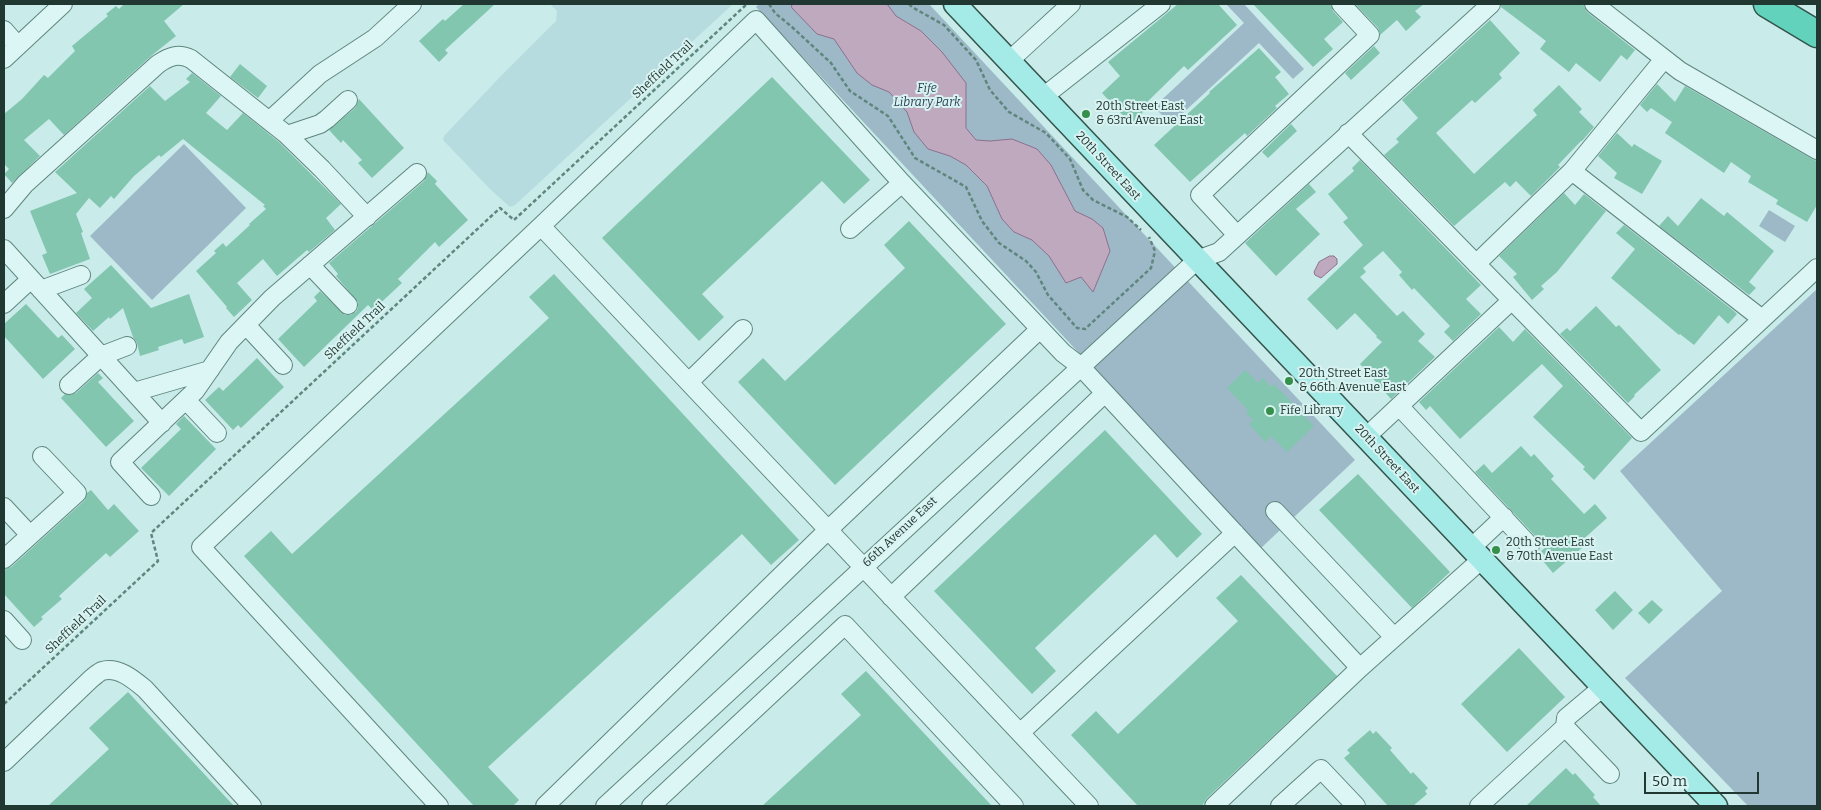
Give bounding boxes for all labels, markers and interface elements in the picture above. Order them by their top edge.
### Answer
street label: Sheffield Trail [629,38,697,102]
park label: Fife Library Park [894,82,960,110]
place label: 20th Street East & 63rd Avenue East [1096,100,1203,128]
marker: 20th Street East & 63rd Avenue East [1080,108,1092,120]
street label: 20th Street East [1073,129,1143,203]
street label: Sheffield Trail [321,299,389,363]
place label: 20th Street East & 66th Avenue East [1299,367,1406,395]
marker: 20th Street East & 66th Avenue East [1283,375,1295,387]
place label: Fife Library [1280,404,1343,418]
marker: Fife Library [1264,405,1276,417]
street label: 20th Street East [1352,422,1422,496]
street label: 66th Avenue East [860,494,940,570]
place label: 20th Street East & 70th Avenue East [1506,536,1613,564]
marker: 20th Street East & 70th Avenue East [1490,544,1502,556]
street label: Sheffield Trail [42,593,110,657]
scale bar [1646,762,1761,794]
text: 50 m [1652,772,1687,790]

